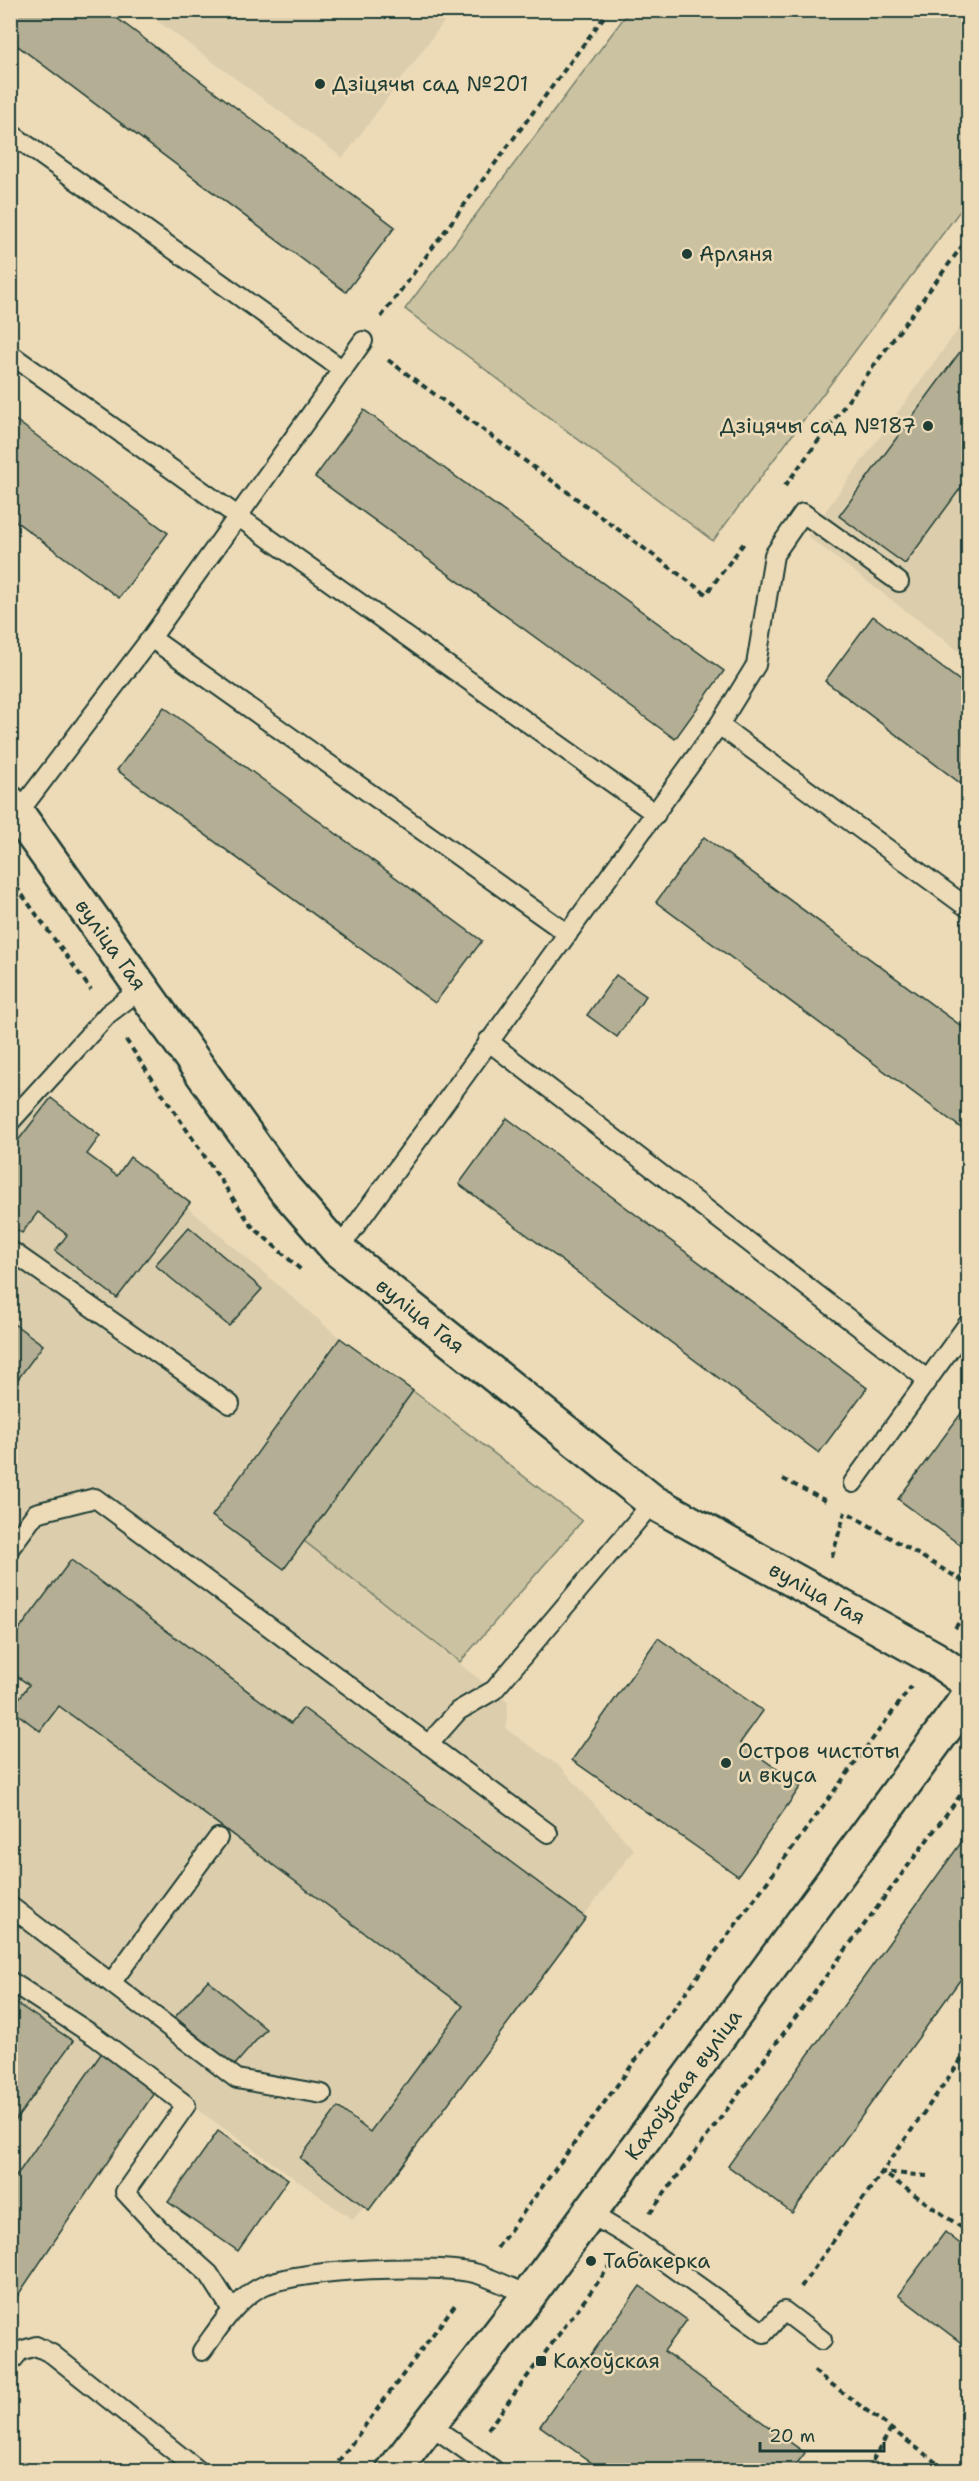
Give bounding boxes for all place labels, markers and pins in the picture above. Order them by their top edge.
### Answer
place label: Дзіцячы сад №201 [332,70,529,98]
marker: Дзіцячы сад №201 [313,77,327,91]
place label: Арляня [699,240,773,268]
marker: Арляня [680,247,694,261]
place label: Дзіцячы сад №187 [720,412,916,440]
marker: Дзіцячы сад №187 [921,419,935,433]
place label: Остров чистоты и вкуса [738,1737,900,1789]
marker: Остров чистоты и вкуса [719,1756,733,1770]
place label: Табакерка [603,2247,710,2275]
marker: Табакерка [584,2254,598,2268]
place label: Кахоўская [553,2347,660,2375]
marker: Кахоўская [534,2354,548,2368]

